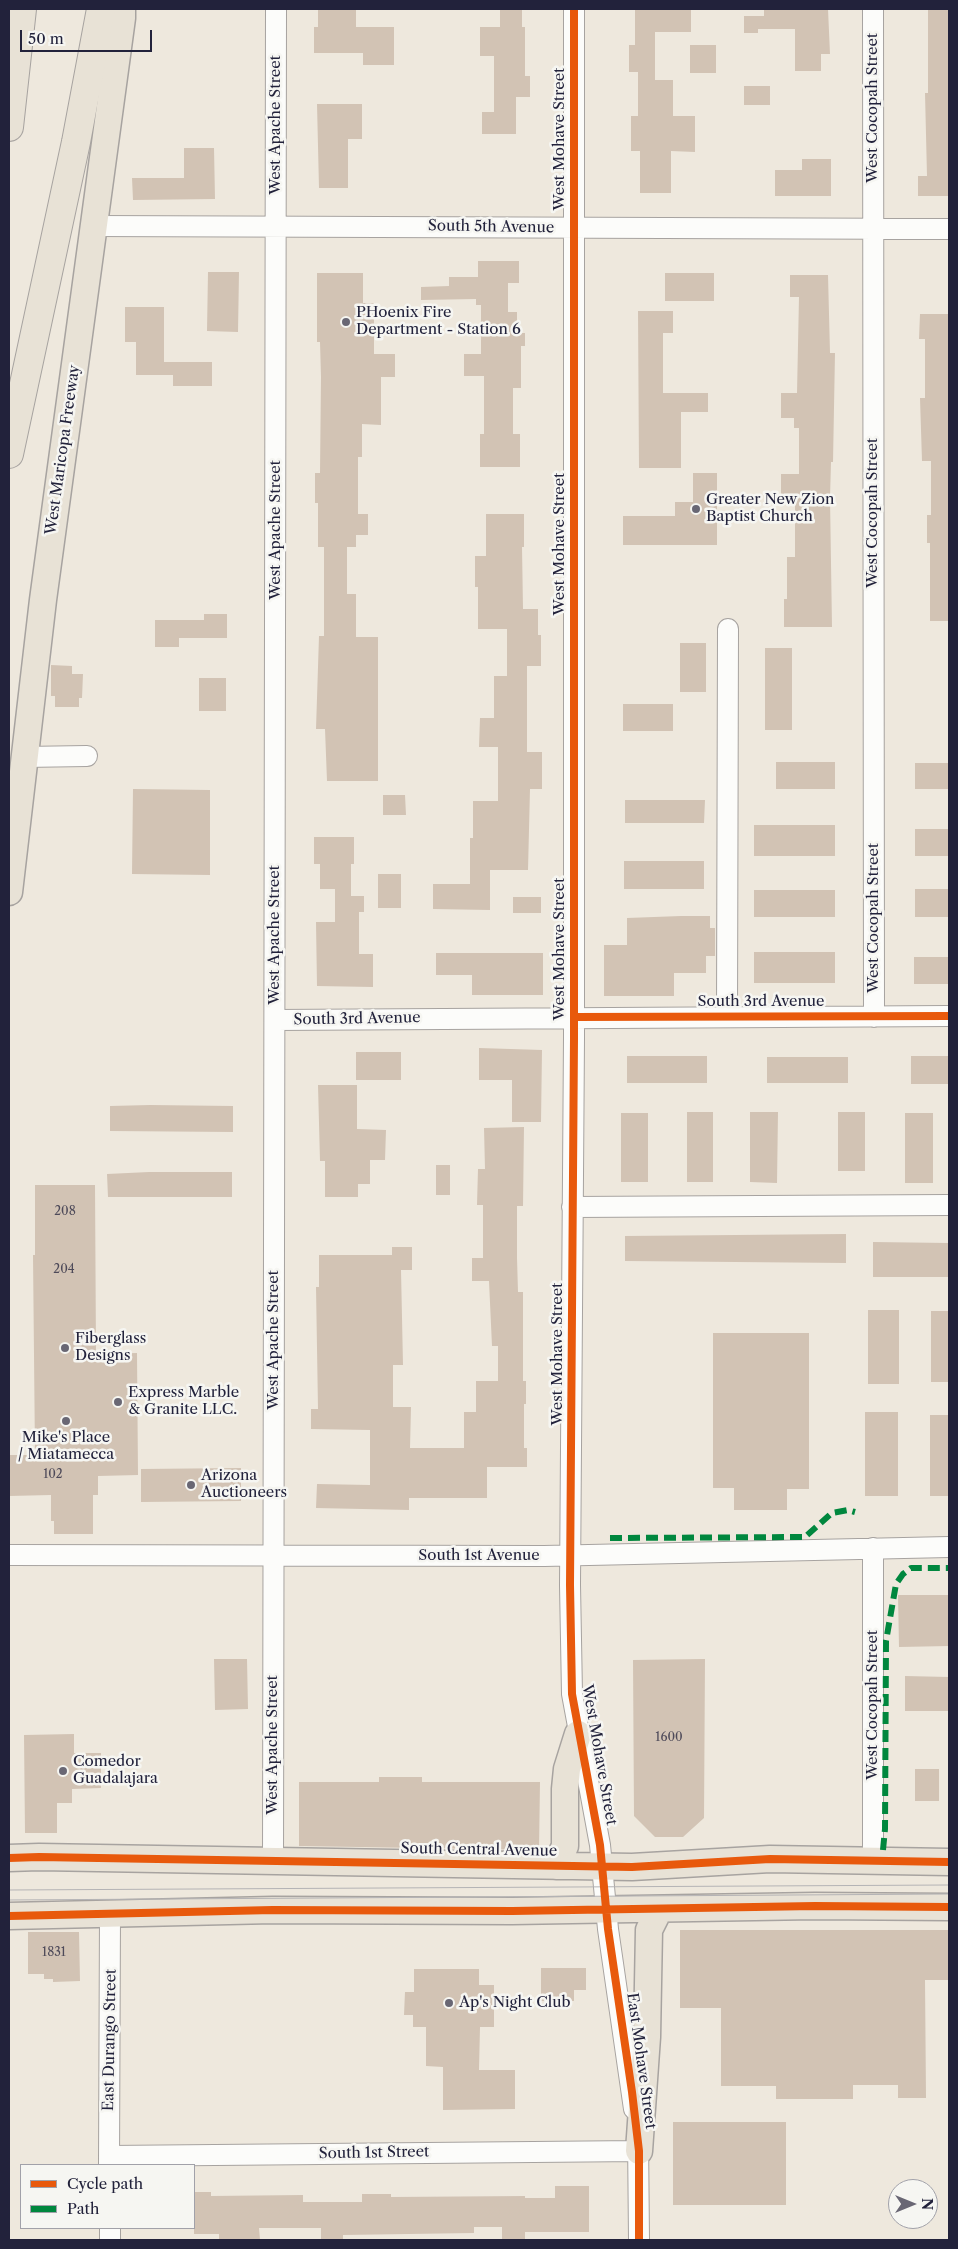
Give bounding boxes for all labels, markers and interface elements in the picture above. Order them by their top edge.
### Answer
scale bar [22,20,155,52]
text: 50 m [28,29,64,48]
street label: West Cocopah Street [864,33,882,183]
street label: West Apache Street [267,55,285,195]
street label: West Mohave Street [551,68,569,210]
street label: South 5th Avenue [428,217,554,237]
place label: PHoenix Fire Department - Station 6 [356,304,521,339]
marker: PHoenix Fire Department - Station 6 [340,316,352,328]
street label: West Maricopa Freeway [42,364,84,536]
street label: West Cocopah Street [864,438,882,588]
street label: West Apache Street [267,460,285,600]
street label: West Mohave Street [551,473,569,615]
place label: Greater New Zion Baptist Church [706,491,834,526]
marker: Greater New Zion Baptist Church [690,503,702,515]
street label: West Cocopah Street [865,843,883,993]
street label: West Apache Street [266,865,284,1005]
street label: West Mohave Street [551,878,569,1020]
street label: South 3rd Avenue [698,993,824,1011]
street label: South 3rd Avenue [293,1009,421,1029]
house number: 208 [54,1205,76,1219]
house number: 204 [53,1263,75,1277]
street label: West Apache Street [265,1270,283,1410]
street label: West Mohave Street [549,1283,567,1425]
place label: Fiberglass Designs [75,1330,146,1365]
marker: Fiberglass Designs [59,1342,71,1354]
place label: Express Marble & Granite LLC. [128,1384,239,1419]
marker: Express Marble & Granite LLC. [112,1396,124,1408]
marker: Mike's Place / Miatamecca [60,1415,72,1427]
place label: Mike's Place / Miatamecca [18,1429,114,1464]
place label: Arizona Auctioneers [201,1467,287,1502]
house number: 102 [43,1468,63,1482]
marker: Arizona Auctioneers [185,1479,197,1491]
street label: South 1st Avenue [418,1547,540,1565]
street label: West Cocopah Street [864,1630,882,1780]
street label: West Apache Street [264,1675,282,1815]
street label: West Mohave Street [578,1683,620,1827]
house number: 1600 [655,1731,683,1745]
place label: Comedor Guadalajara [73,1753,158,1788]
marker: Comedor Guadalajara [57,1765,69,1777]
street label: South Central Avenue [401,1840,557,1860]
house number: 1831 [42,1946,66,1960]
street label: East Durango Street [100,1969,120,2111]
street label: East Mohave Street [623,1992,659,2130]
place label: Ap's Night Club [459,1994,571,2012]
marker: Ap's Night Club [443,1997,455,2009]
street label: South 1st Street [319,2143,429,2163]
legend [20,2164,195,2229]
text: Cycle path [67,2174,143,2193]
north arrow [888,2179,938,2229]
text: N [918,2198,936,2210]
text: Path [67,2199,99,2218]

